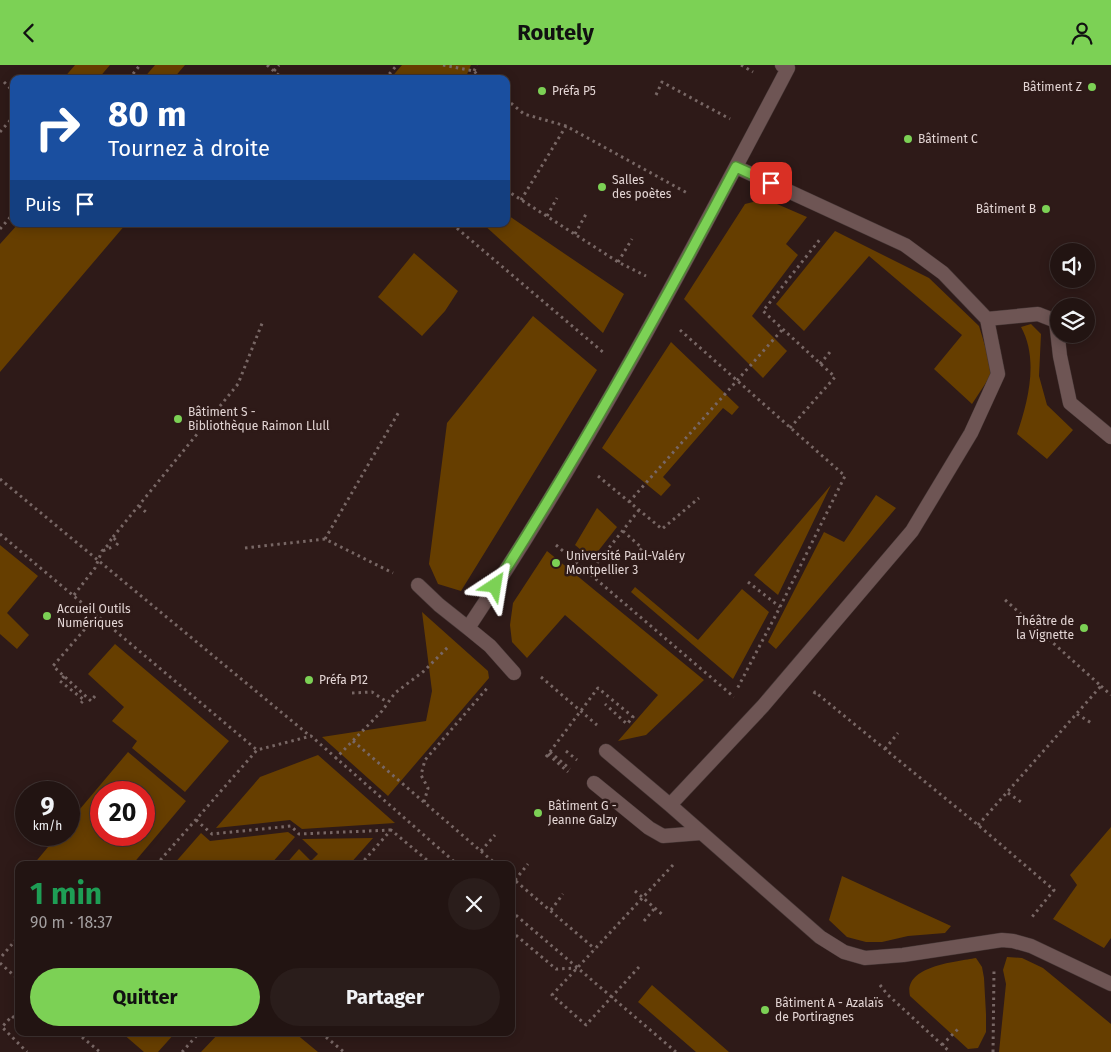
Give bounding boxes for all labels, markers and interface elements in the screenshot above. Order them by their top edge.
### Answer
icon: back [15,19,43,47]
text: Routely [517,19,594,46]
icon: person [1068,19,1096,47]
place label: Bâtiment Z [1023,80,1082,94]
marker: Bâtiment Z [1086,81,1098,93]
place label: Préfa P5 [552,84,596,98]
marker: Préfa P5 [536,85,548,97]
text: 80 m [108,93,187,135]
icon: right [25,95,90,160]
place label: Bâtiment C [918,132,978,146]
marker: Bâtiment C [902,133,914,145]
text: Tournez à droite [108,135,270,162]
pin [750,162,792,204]
icon: arrive [757,169,785,197]
place label: Salles des poètes [612,173,672,201]
marker: Salles des poètes [596,181,608,193]
icon: arrive [71,190,99,218]
text: Puis [25,193,61,216]
place label: Bâtiment B [976,202,1036,216]
marker: Bâtiment B [1040,203,1052,215]
map controls [1050,243,1095,343]
button: sound [1050,243,1095,288]
button: layers [1050,298,1095,343]
place label: Bâtiment S - Bibliothèque Raimon Llull [188,405,330,433]
marker: Bâtiment S - Bibliothèque Raimon Llull [172,413,184,425]
place label: Université Paul-Valéry Montpellier 3 [566,549,685,577]
marker: Université Paul-Valéry Montpellier 3 [550,557,562,569]
position arrow [468,559,520,611]
place label: Accueil Outils Numériques [57,602,131,630]
marker: Accueil Outils Numériques [41,610,53,622]
place label: Théâtre de la Vignette [1016,614,1074,642]
marker: Théâtre de la Vignette [1078,622,1090,634]
place label: Préfa P12 [319,673,368,687]
marker: Préfa P12 [303,674,315,686]
speed limit sign: 20 [90,781,155,846]
text: 9 [40,792,55,822]
place label: Bâtiment G - Jeanne Galzy [548,799,617,827]
marker: Bâtiment G - Jeanne Galzy [532,807,544,819]
text: km/h [33,819,62,833]
text: 1 min [30,876,102,912]
button: close [448,878,500,930]
text: 90 m · 18:37 [30,913,112,932]
button: Quitter [30,968,260,1026]
button: Partager [270,968,500,1026]
place label: Bâtiment A - Azalaïs de Portiragnes [775,996,884,1024]
marker: Bâtiment A - Azalaïs de Portiragnes [759,1004,771,1016]

